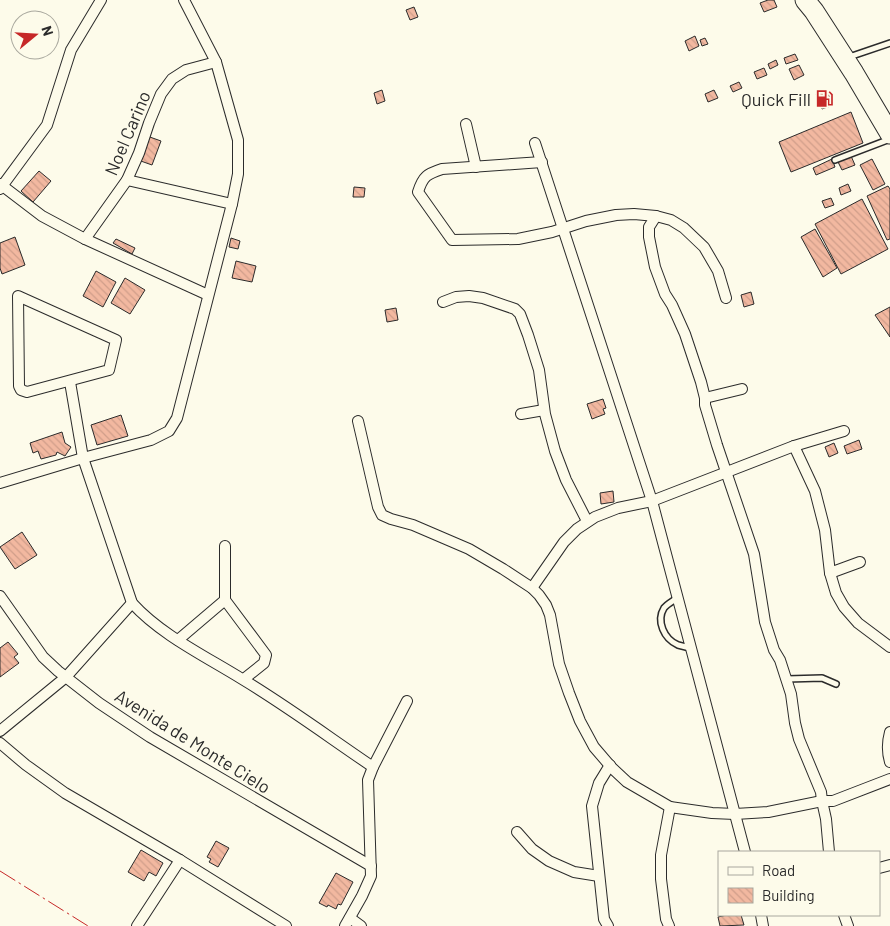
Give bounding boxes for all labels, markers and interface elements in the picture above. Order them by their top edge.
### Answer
north arrow [10,10,60,60]
text: N [38,24,57,38]
street label: Noel Carino [99,87,155,179]
place label: Quick Fill [741,88,811,110]
fuel station icon: Quick Fill [815,89,835,109]
street label: Avenida de Monte Cielo [111,684,275,798]
legend [718,851,880,916]
text: Road [762,861,795,879]
text: Building [762,886,815,904]

